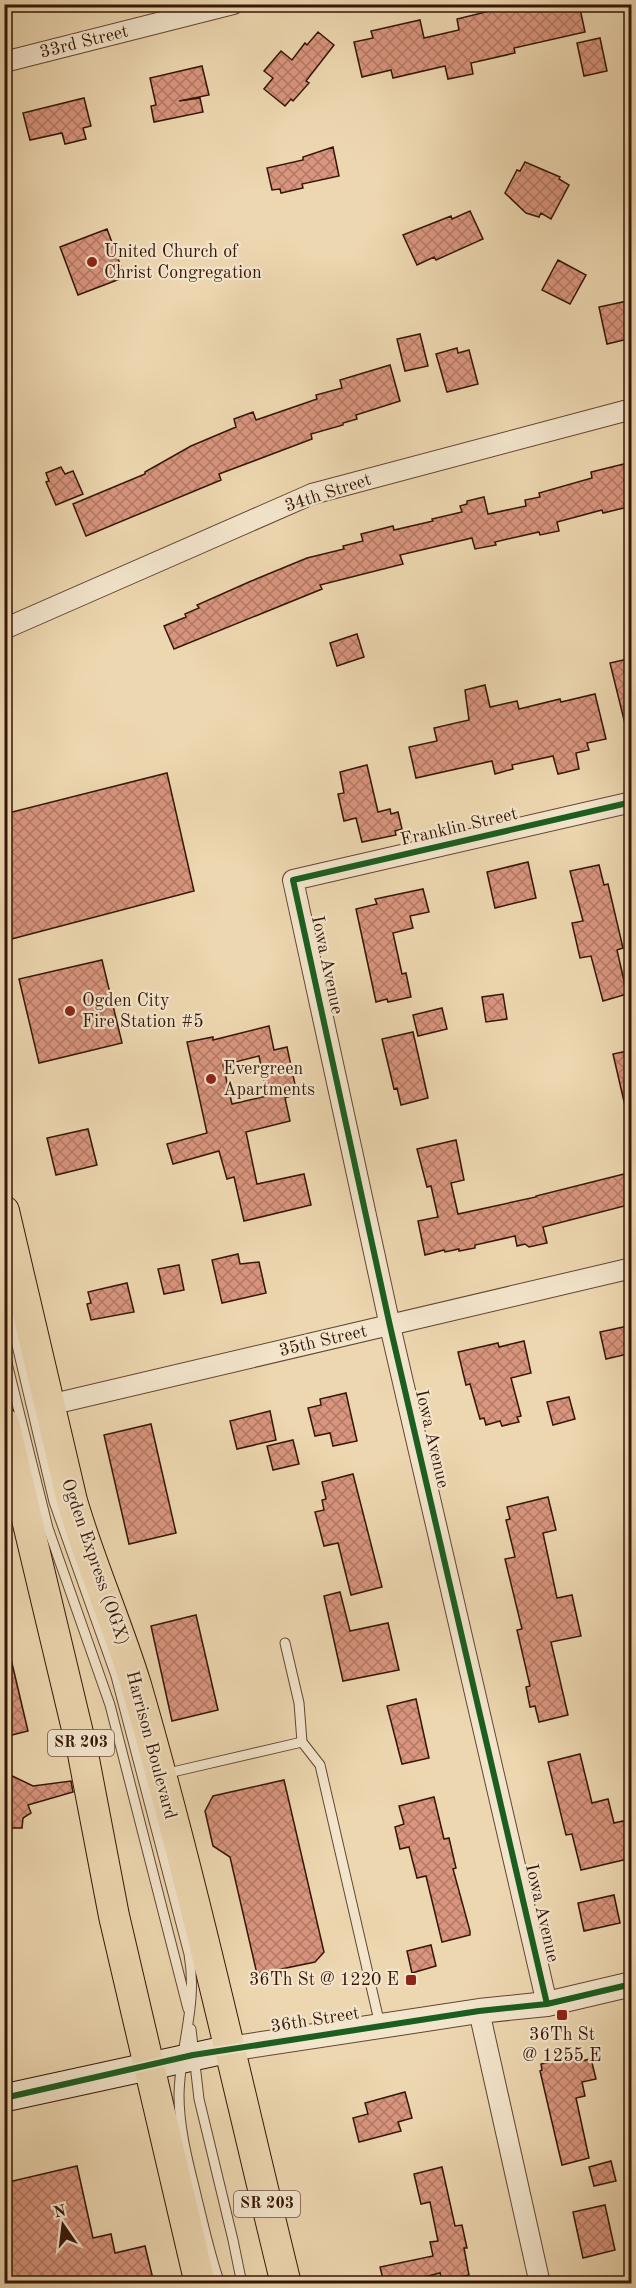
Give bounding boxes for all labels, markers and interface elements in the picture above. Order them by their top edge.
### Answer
street label: 33rd Street [38,22,130,62]
place label: United Church of Christ Congregation [104,243,262,282]
marker: United Church of Christ Congregation [85,255,99,269]
street label: 34th Street [283,471,373,515]
street label: Franklin Street [399,805,519,849]
street label: Iowa Avenue [308,914,346,1016]
place label: Ogden City Fire Station #5 [82,992,204,1031]
marker: Ogden City Fire Station #5 [63,1004,77,1018]
place label: Evergreen Apartments [223,1060,315,1099]
marker: Evergreen Apartments [204,1072,218,1086]
street label: 35th Street [277,1322,369,1360]
street label: Iowa Avenue [412,1388,452,1490]
street label: Ogden Express (OGX) [58,1476,133,1647]
street label: Harrison Boulevard [123,1669,179,1821]
road number: SR 203 [48,1730,114,1756]
street label: Iowa Avenue [522,1862,562,1964]
place label: 36Th St @ 1220 E [249,1971,399,1989]
marker: 36Th St @ 1220 E [404,1973,418,1987]
street label: 36th Street [269,2004,361,2036]
marker: 36Th St @ 1255 E [555,2008,569,2022]
place label: 36Th St @ 1255 E [522,2026,602,2065]
road number: SR 203 [234,2191,300,2217]
north arrow [33,2195,93,2255]
text: N [52,2203,68,2222]

